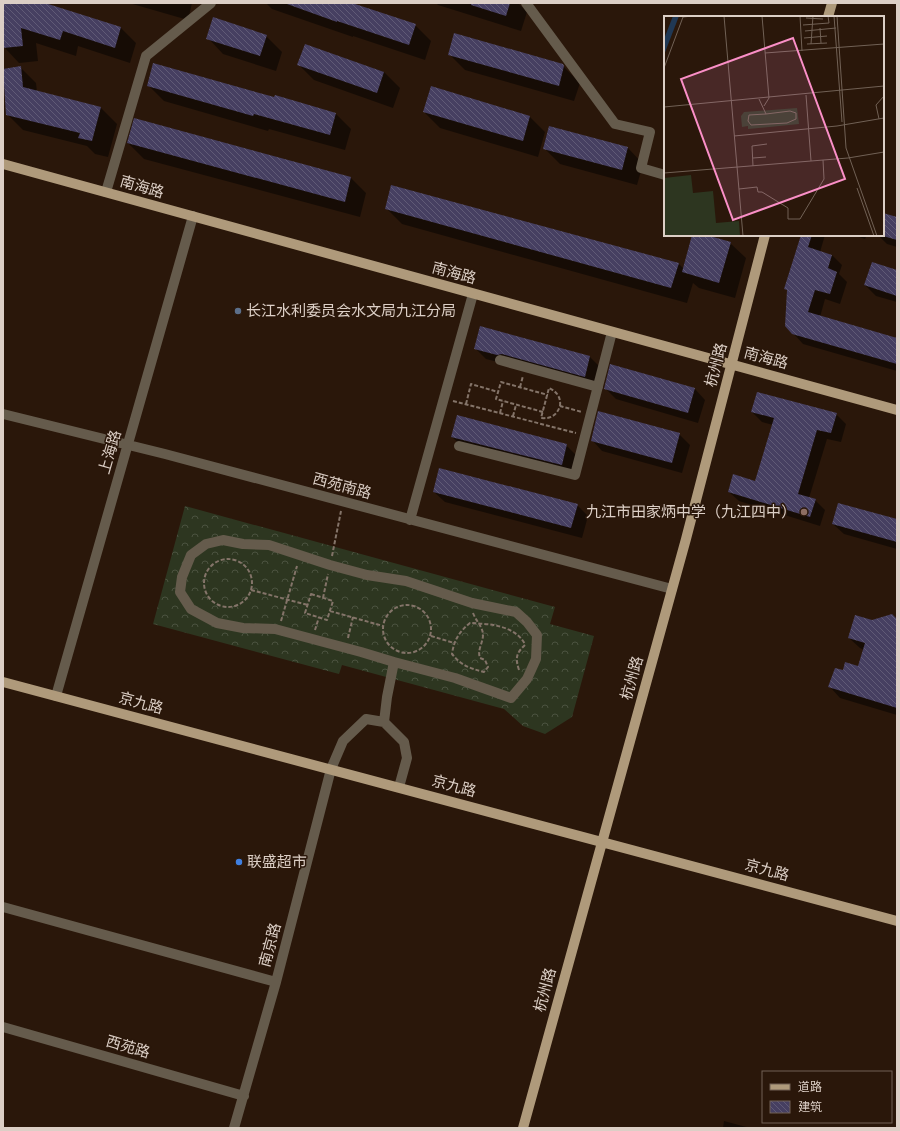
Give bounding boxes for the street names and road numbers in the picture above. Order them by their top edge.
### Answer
street label: 南海路 [118,171,166,201]
street label: 南海路 [430,258,478,287]
street label: 杭州路 [701,341,730,389]
street label: 南海路 [742,343,790,372]
street label: 上海路 [94,428,124,476]
street label: 西苑南路 [311,469,374,501]
street label: 杭州路 [616,654,646,702]
street label: 京九路 [117,688,165,717]
street label: 京九路 [430,771,478,800]
street label: 京九路 [743,855,791,884]
street label: 南京路 [255,921,284,969]
street label: 杭州路 [530,966,559,1014]
street label: 西苑路 [104,1031,152,1061]

